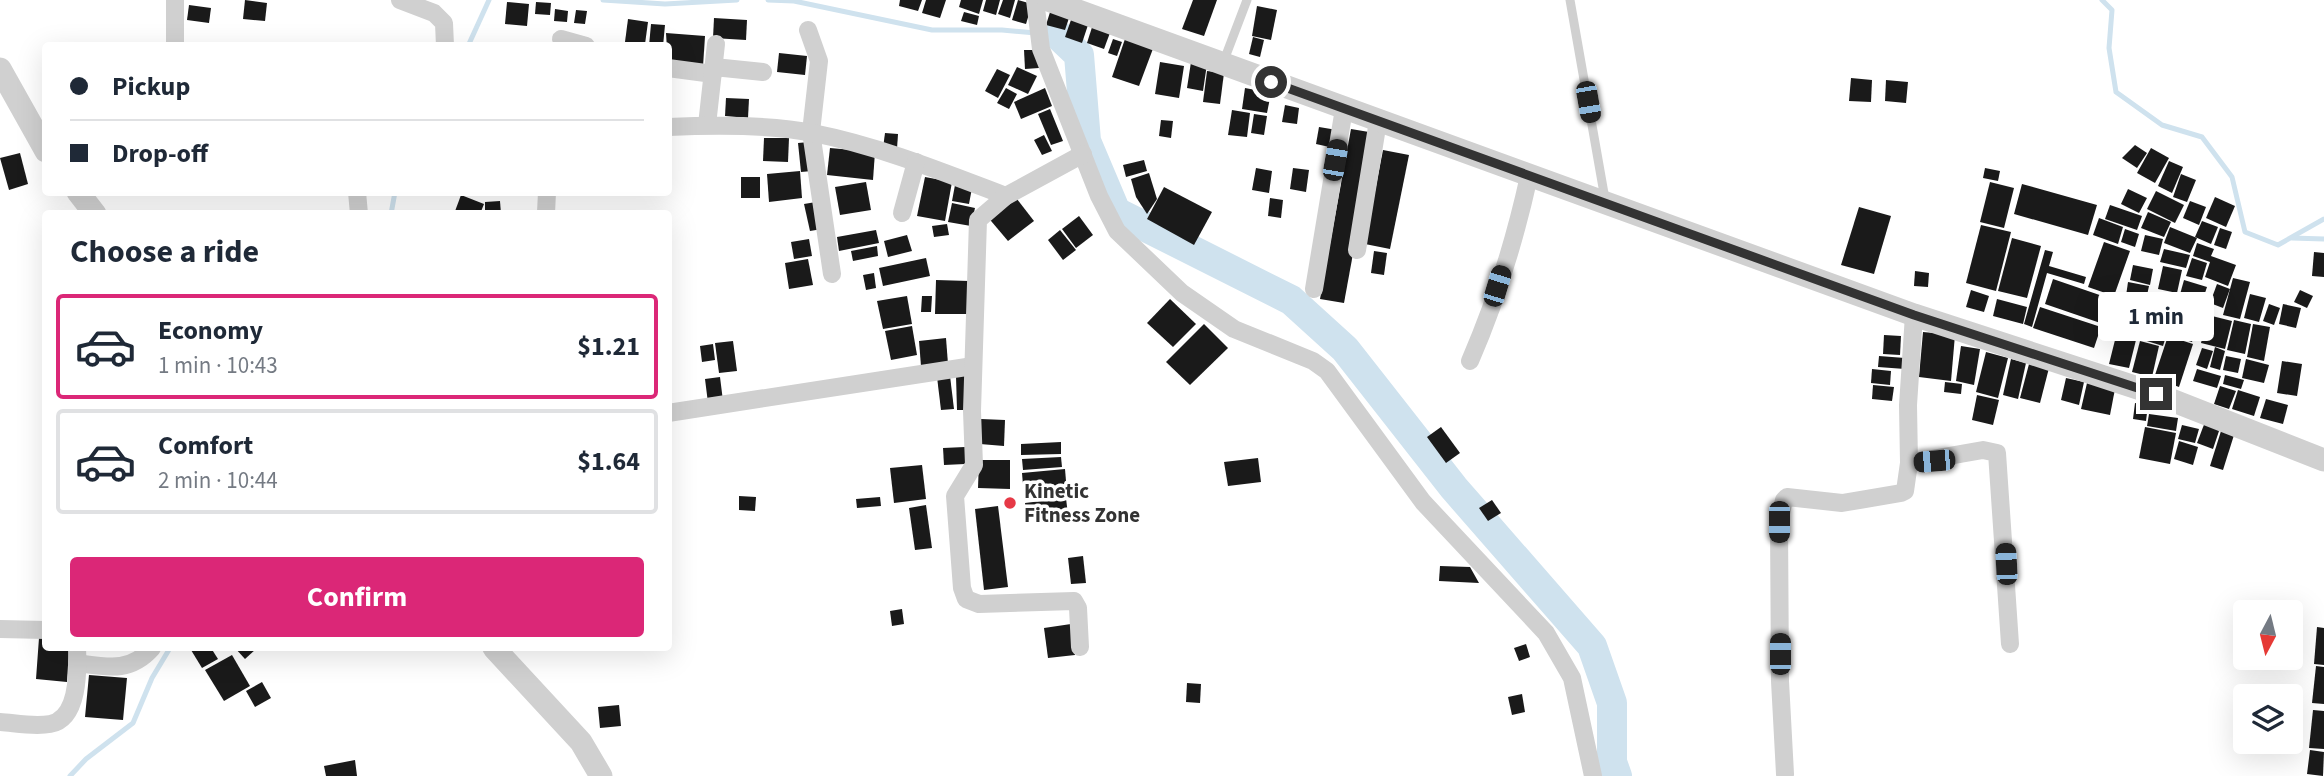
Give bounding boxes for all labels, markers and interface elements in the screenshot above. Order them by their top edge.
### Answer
route start [1255,66,1287,98]
text: Pickup [112,68,190,105]
car [1575,79,1602,125]
text: Drop-off [112,135,208,172]
car [1322,137,1349,183]
text: Choose a ride [70,229,259,275]
car [1481,263,1514,309]
callout: 1 min [2098,292,2214,342]
text: 1 min [2128,300,2184,333]
text: Economy [158,312,263,349]
icon: car [74,315,137,378]
text: $1.21 [577,328,640,365]
text: 1 min · 10:43 [158,349,278,382]
route end [2140,378,2172,410]
text: Comfort [158,427,253,464]
icon: car [74,430,137,493]
text: $1.64 [577,443,640,480]
car [1913,449,1956,473]
text: 2 min · 10:44 [158,464,278,497]
place label: Kinetic Fitness Zone [1024,476,1140,530]
marker: Kinetic Fitness Zone [1002,495,1018,511]
car [1769,501,1790,543]
car [1995,542,2018,586]
button: Confirm [70,557,644,637]
north arrow [2233,600,2303,670]
map controls [2233,600,2303,754]
car [1770,633,1791,675]
button: layers [2233,684,2303,754]

